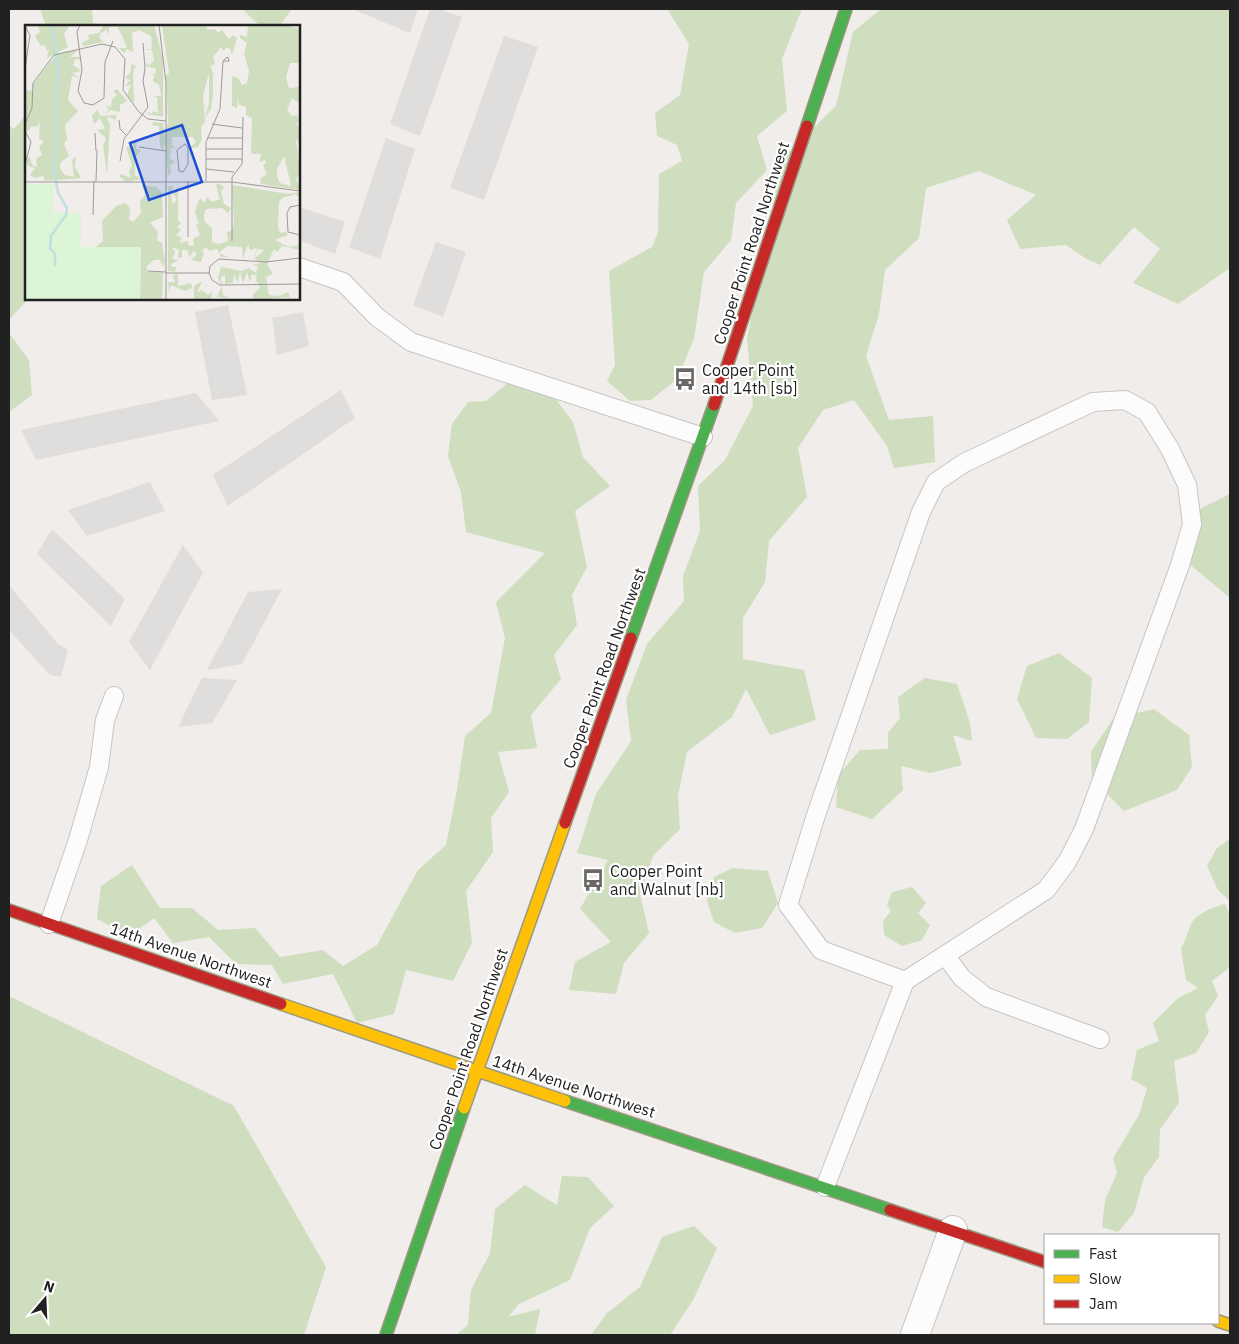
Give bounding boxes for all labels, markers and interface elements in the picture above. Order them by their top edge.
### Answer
inset map [25,25,300,300]
street label: Cooper Point Road Northwest [709,139,793,347]
place label: Cooper Point and 14th [sb] [702,360,798,398]
bus stop icon: Cooper Point and 14th [sb] [672,366,698,392]
street label: Cooper Point Road Northwest [558,565,650,771]
place label: Cooper Point and Walnut [nb] [610,861,724,899]
bus stop icon: Cooper Point and Walnut [nb] [580,867,606,893]
street label: 14th Avenue Northwest [107,918,275,992]
street label: Cooper Point Road Northwest [424,945,512,1153]
street label: 14th Avenue Northwest [490,1050,658,1122]
legend [1044,1234,1219,1324]
text: Fast [1089,1244,1117,1263]
text: Slow [1089,1269,1122,1288]
north arrow [20,1274,70,1324]
text: N [42,1277,57,1297]
text: Jam [1089,1294,1118,1313]

